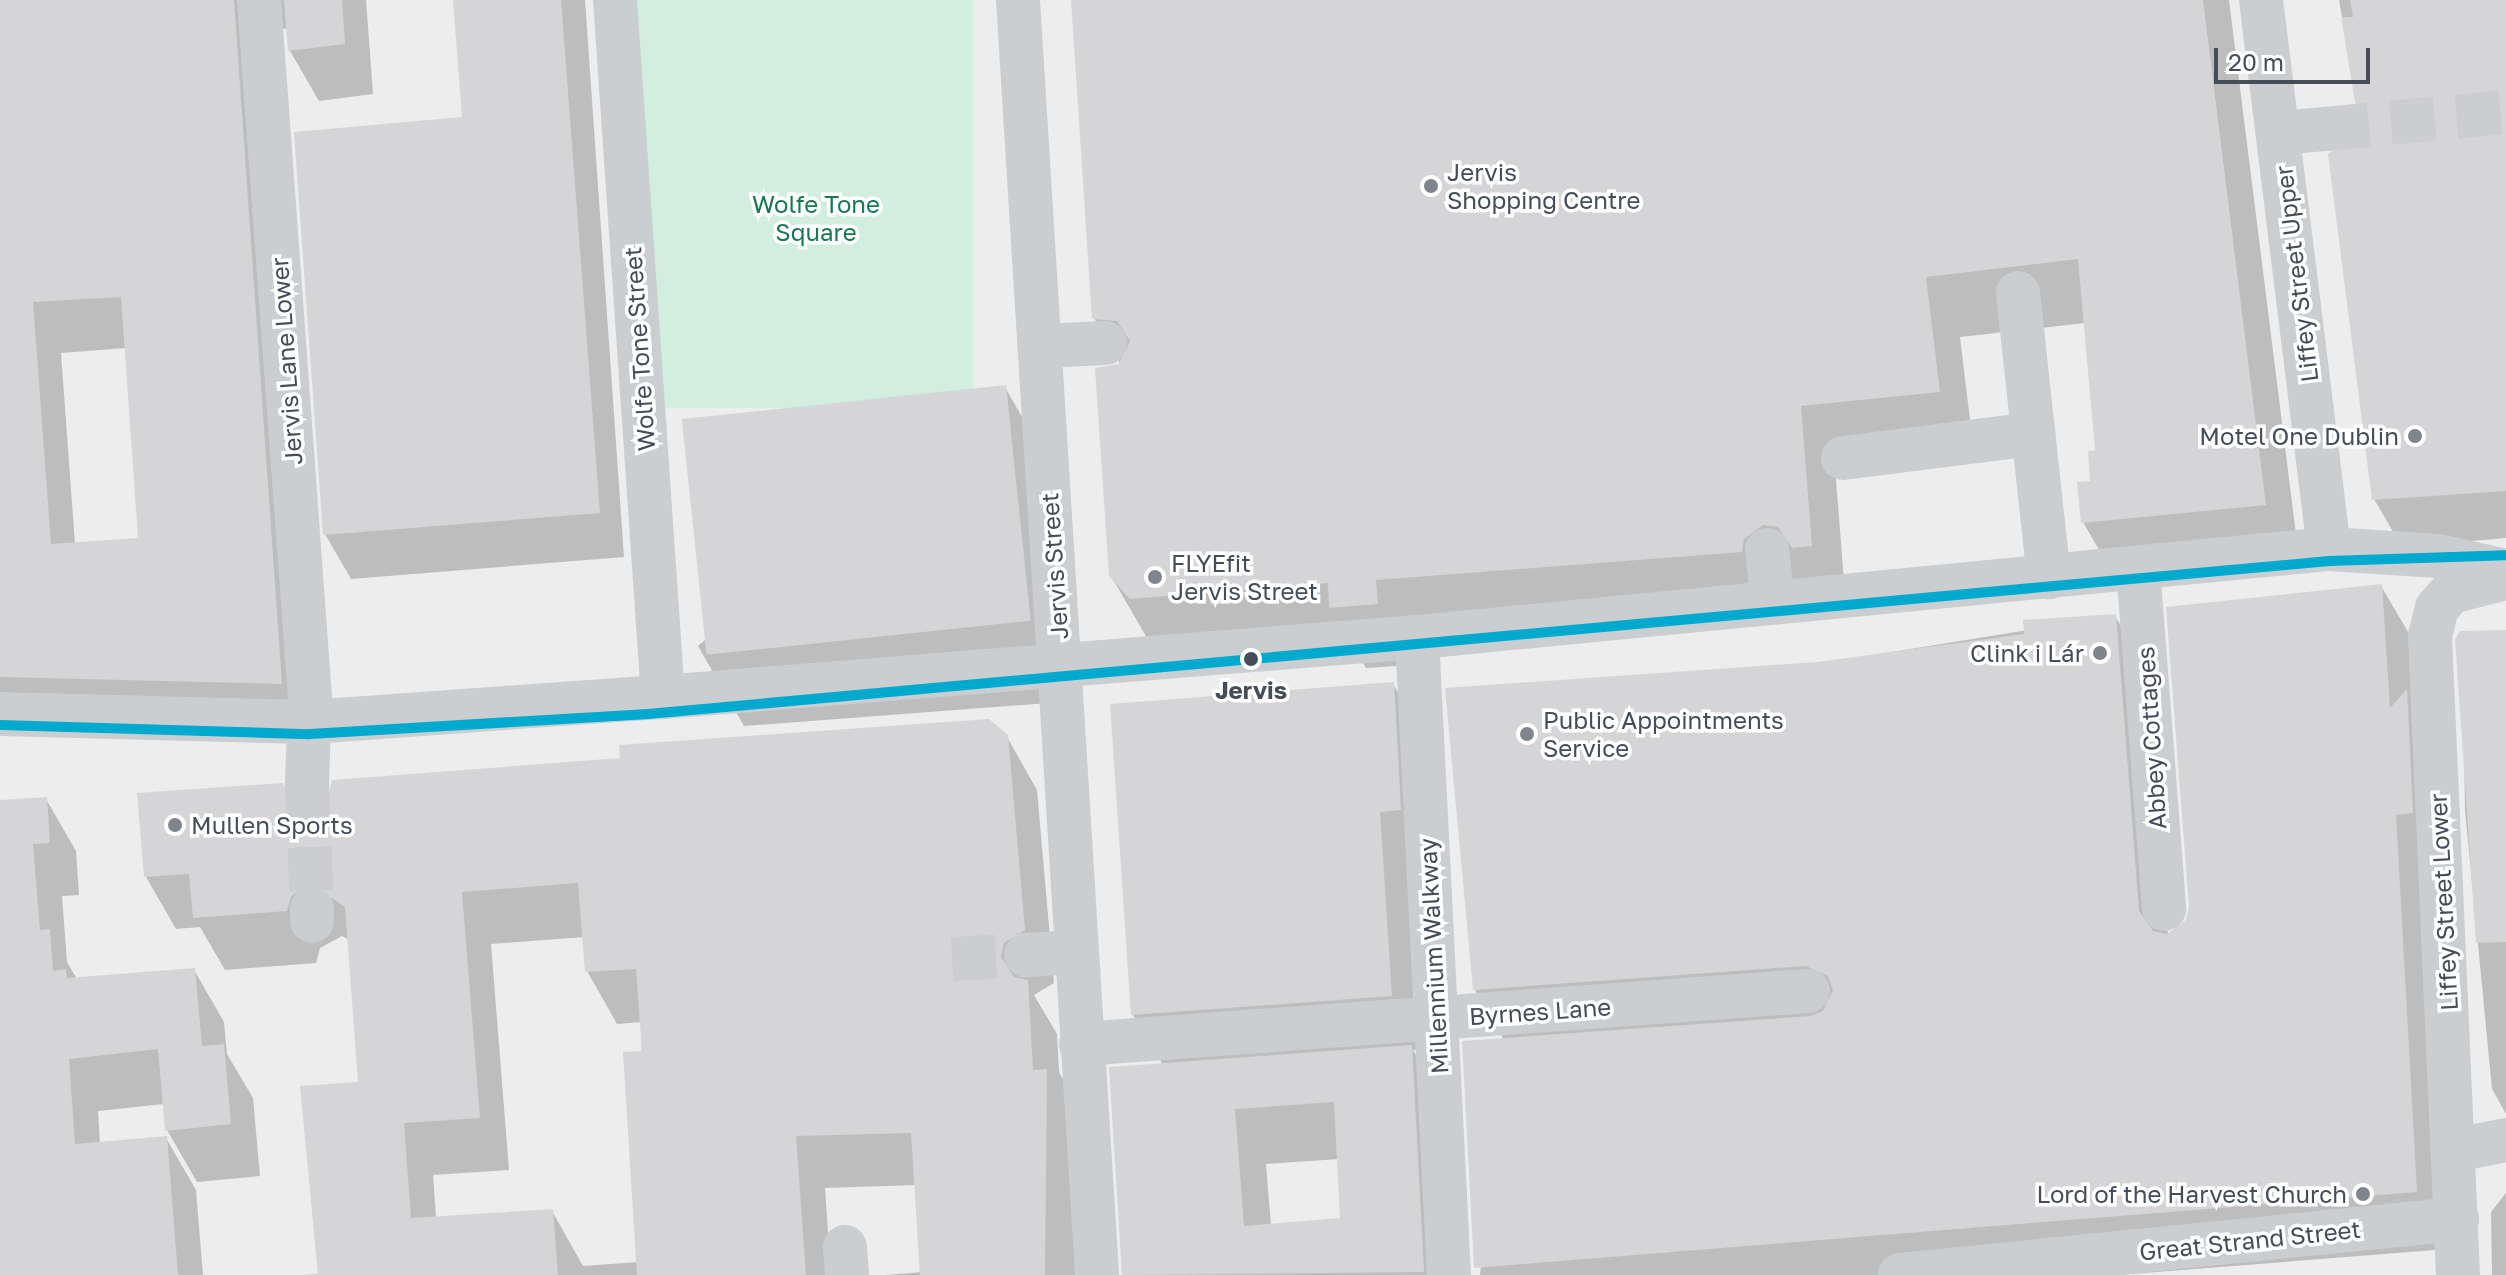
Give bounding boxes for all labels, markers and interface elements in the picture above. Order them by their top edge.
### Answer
scale bar [2218,32,2374,82]
text: 20 m [2228,47,2284,76]
place label: Jervis Shopping Centre [1447,158,1640,214]
street label: Liffey Street Upper [2268,164,2324,384]
marker: Jervis Shopping Centre [1422,177,1440,195]
park label: Wolfe Tone Square [752,190,880,246]
street label: Wolfe Tone Street [617,246,661,452]
street label: Jervis Lane Lower [264,256,308,466]
place label: Motel One Dublin [2199,422,2399,450]
marker: Motel One Dublin [2406,427,2424,445]
street label: Jervis Street [1035,492,1073,640]
place label: FLYEfit Jervis Street [1171,549,1318,605]
marker: FLYEfit Jervis Street [1146,568,1164,586]
place label: Clink i Lár [1970,639,2084,667]
marker: Clink i Lár [2091,644,2109,662]
marker: Jervis [1238,646,1264,672]
street label: Abbey Cottages [2130,646,2172,830]
place label: Jervis [1215,676,1287,704]
place label: Public Appointments Service [1543,706,1784,762]
marker: Public Appointments Service [1518,725,1536,743]
street label: Liffey Street Lower [2423,793,2463,1011]
place label: Mullen Sports [191,811,353,839]
marker: Mullen Sports [166,816,184,834]
street label: Millennium Walkway [1412,837,1454,1075]
street label: Byrnes Lane [1468,992,1612,1030]
place label: Lord of the Harvest Church [2036,1180,2347,1208]
marker: Lord of the Harvest Church [2354,1185,2372,1203]
street label: Great Strand Street [2138,1214,2362,1266]

